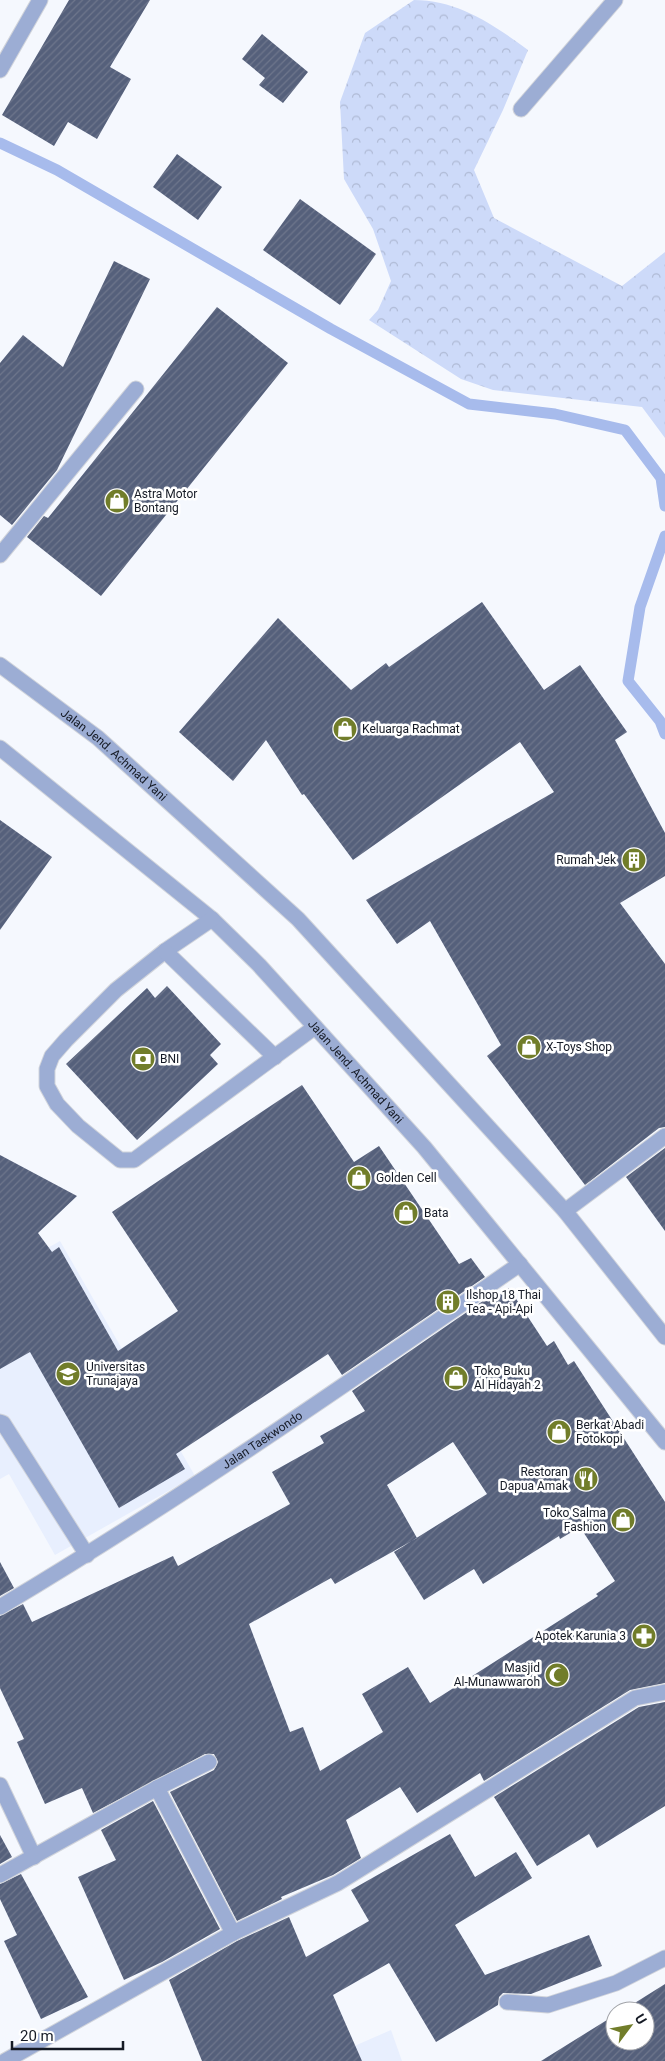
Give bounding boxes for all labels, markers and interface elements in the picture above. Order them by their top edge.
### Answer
place label: Astra Motor Bontang [134,487,197,515]
shop icon: Astra Motor Bontang [104,488,130,514]
street label: Jalan Jend. Achmad Yani [58,706,170,804]
shop icon: Keluarga Rachmat [332,716,358,742]
place label: Keluarga Rachmat [362,722,460,736]
building icon: Rumah Jek [621,847,647,873]
place label: Rumah Jek [556,853,617,867]
street label: Jalan Jend. Achmad Yani [305,1017,406,1126]
shop icon: X-Toys Shop [516,1034,542,1060]
place label: X-Toys Shop [546,1040,612,1054]
bank icon: BNI [130,1046,156,1072]
place label: BNI [160,1052,179,1066]
shop icon: Golden Cell [346,1165,372,1191]
place label: Golden Cell [376,1171,437,1185]
shop icon: Bata [393,1200,419,1226]
place label: Bata [424,1206,448,1220]
place label: Ilshop 18 Thai Tea - Api-Api [466,1288,541,1316]
building icon: Ilshop 18 Thai Tea - Api-Api [435,1289,461,1315]
place label: Universitas Trunajaya [86,1360,145,1388]
school or university icon: Universitas Trunajaya [55,1361,81,1387]
place label: Toko Buku Al Hidayah 2 [474,1364,541,1392]
shop icon: Toko Buku Al Hidayah 2 [443,1365,469,1391]
street label: Jalan Taekwondo [220,1408,305,1472]
place label: Berkat Abadi Fotokopi [576,1418,644,1446]
shop icon: Berkat Abadi Fotokopi [546,1419,572,1445]
place label: Restoran Dapua Amak [500,1465,569,1493]
restaurant icon: Restoran Dapua Amak [573,1466,599,1492]
place label: Toko Salma Fashion [543,1506,606,1534]
shop icon: Toko Salma Fashion [610,1507,636,1533]
pharmacy icon: Apotek Karunia 3 [631,1623,657,1649]
place label: Apotek Karunia 3 [535,1629,626,1643]
place label: Masjid Al-Munawwaroh [454,1661,540,1689]
mosque icon: Masjid Al-Munawwaroh [544,1662,570,1688]
north arrow [605,2001,655,2051]
text: U [632,2011,650,2027]
scale bar [12,2018,124,2050]
text: 20 m [20,2027,54,2045]

